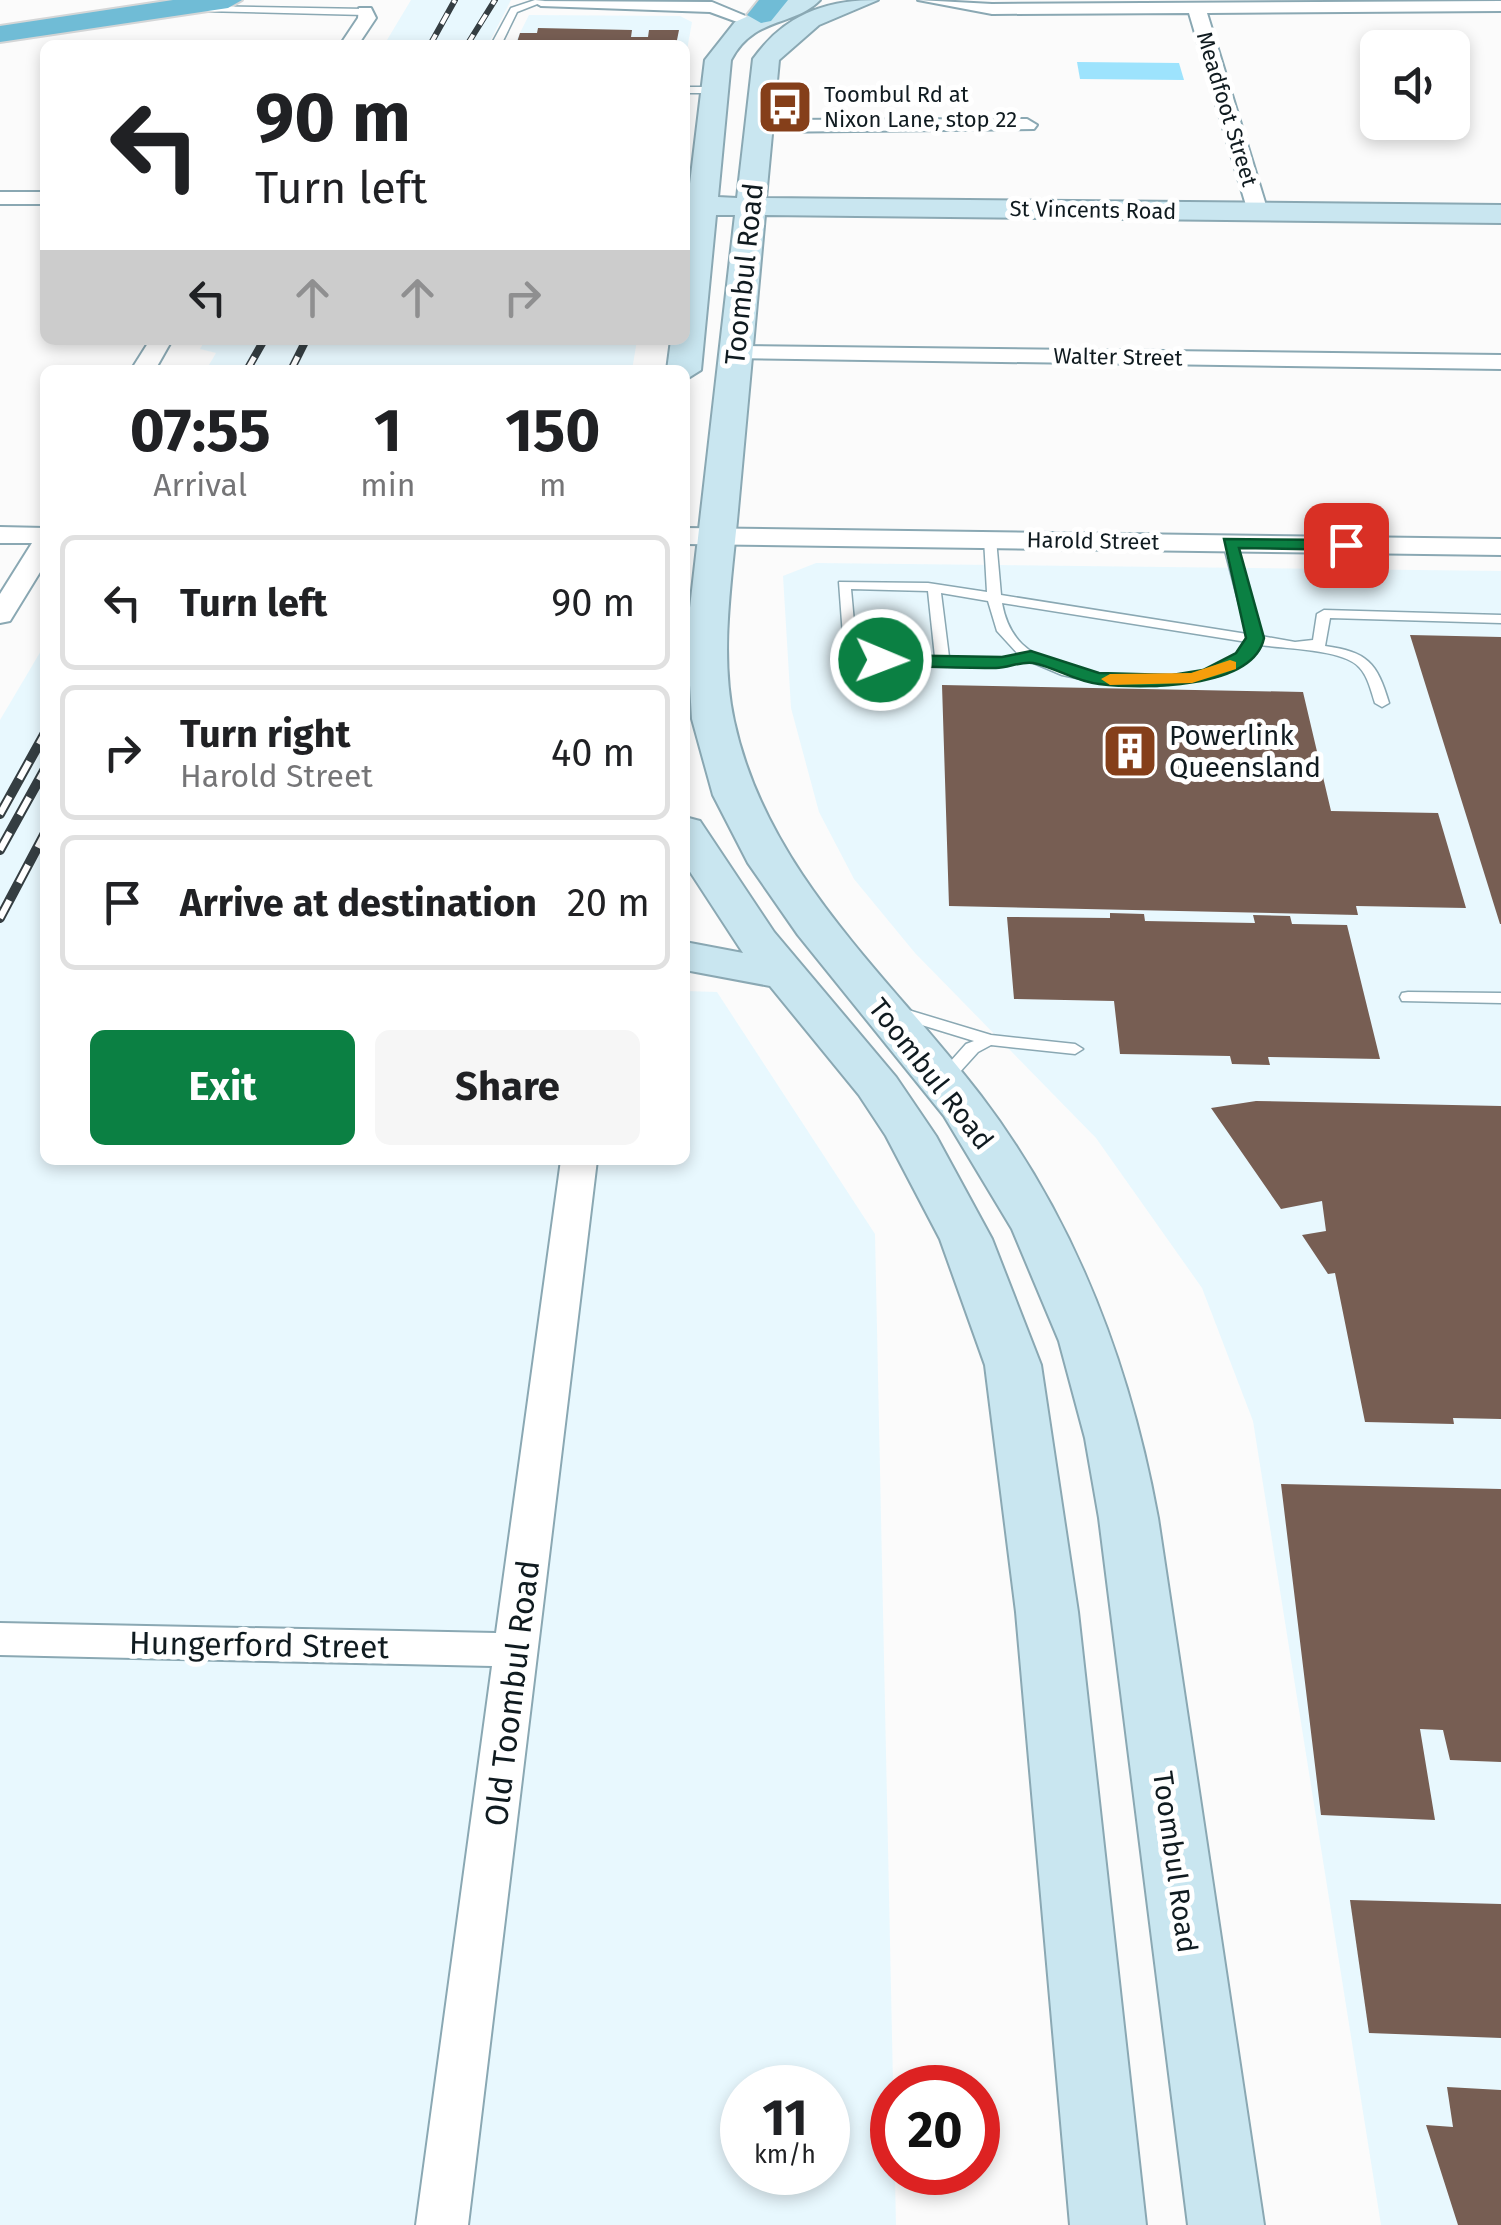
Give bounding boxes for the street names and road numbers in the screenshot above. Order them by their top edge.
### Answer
street label: Meadfoot Street [1191,28,1263,190]
street label: Toombul Road [718,181,770,367]
street label: St Vincents Road [1009,195,1177,225]
street label: Walter Street [1053,342,1183,372]
street label: Harold Street [1026,526,1160,556]
street label: Toombul Road [862,992,1000,1156]
street label: Old Toombul Road [477,1558,547,1828]
street label: Hungerford Street [129,1624,390,1666]
street label: Toombul Road [1146,1769,1204,1955]

